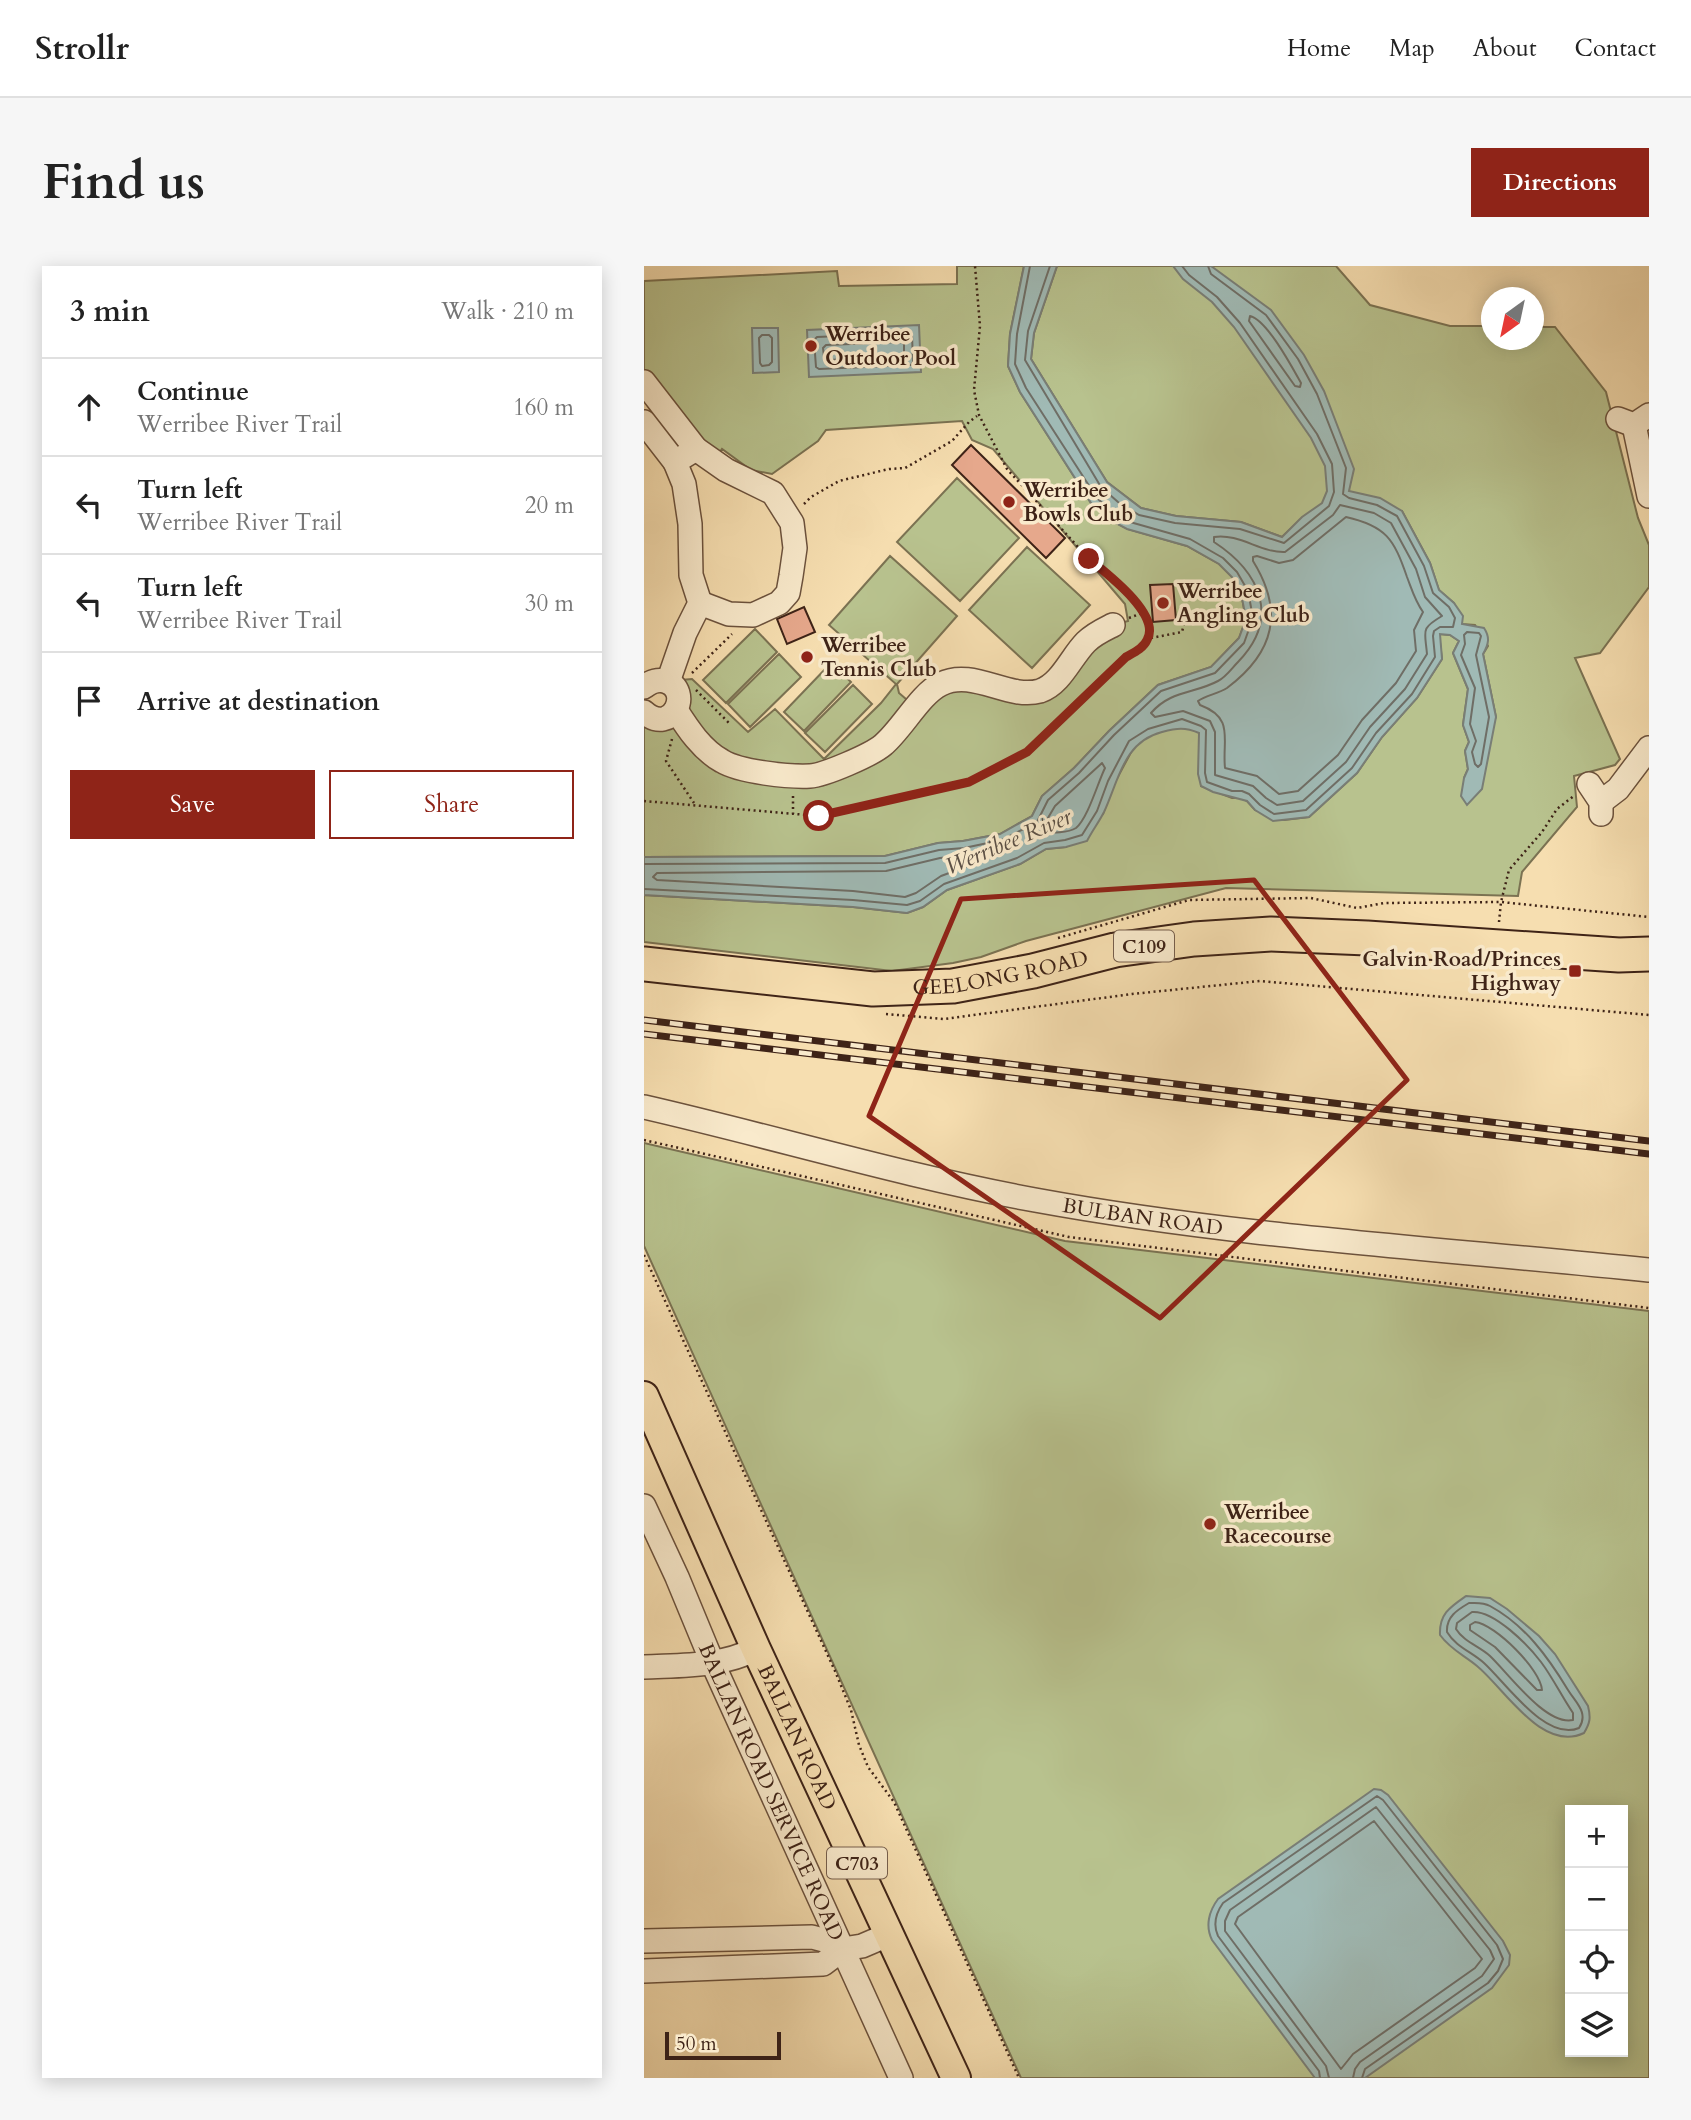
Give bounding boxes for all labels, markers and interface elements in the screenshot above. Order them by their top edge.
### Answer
text: Strollr [35,26,129,71]
text: Home [1287,32,1351,65]
text: Map [1389,32,1435,65]
text: About [1473,32,1537,65]
text: Contact [1575,32,1656,65]
button: Directions [1471,148,1649,217]
text: Find us [42,149,205,216]
north arrow [1481,287,1544,350]
text: 3 min [70,291,150,332]
text: Walk · 210 m [441,296,574,327]
place label: Werribee Outdoor Pool [824,320,956,373]
marker: Werribee Outdoor Pool [803,338,819,354]
text: Continue [137,374,249,409]
icon: ahead [70,388,108,426]
text: 160 m [513,392,574,423]
text: Werribee River Trail [137,409,342,440]
text: Turn left [137,472,242,507]
place label: Werribee Bowls Club [1022,476,1133,529]
icon: left [70,486,108,524]
text: 20 m [525,490,574,521]
marker: Werribee Bowls Club [1001,494,1017,510]
text: Werribee River Trail [137,507,342,538]
route end [1073,543,1104,574]
text: Turn left [137,570,242,605]
place label: Werribee Angling Club [1176,577,1310,630]
icon: left [70,584,108,622]
text: 30 m [525,588,574,619]
marker: Werribee Angling Club [1155,595,1171,611]
text: Werribee River Trail [137,605,342,636]
place label: Werribee Tennis Club [820,631,937,684]
marker: Werribee Tennis Club [799,649,815,665]
icon: arrive [70,682,108,720]
text: Arrive at destination [137,684,380,719]
button: Save [70,770,315,839]
button: Share [329,770,574,839]
route start [803,800,834,831]
water label: Werribee River [940,800,1078,882]
road number: C109 [1114,930,1174,961]
street label: GEELONG ROAD [912,943,1091,1003]
place label: Galvin Road/Princes Highway [1362,945,1561,998]
marker: Galvin Road/Princes Highway [1567,963,1583,979]
street label: BULBAN ROAD [1060,1191,1224,1243]
place label: Werribee Racecourse [1223,1498,1332,1551]
marker: Werribee Racecourse [1202,1516,1218,1532]
street label: BALLAN ROAD SERVICE ROAD [691,1639,851,1946]
street label: BALLAN ROAD [750,1660,843,1815]
map controls [1565,1805,1628,2057]
button: + [1565,1805,1628,1868]
road number: C703 [827,1848,887,1878]
button: − [1565,1868,1628,1931]
button: locate [1565,1931,1628,1994]
button: layers [1565,1994,1628,2057]
scale bar [665,2029,780,2061]
text: 50 m [676,2031,717,2057]

